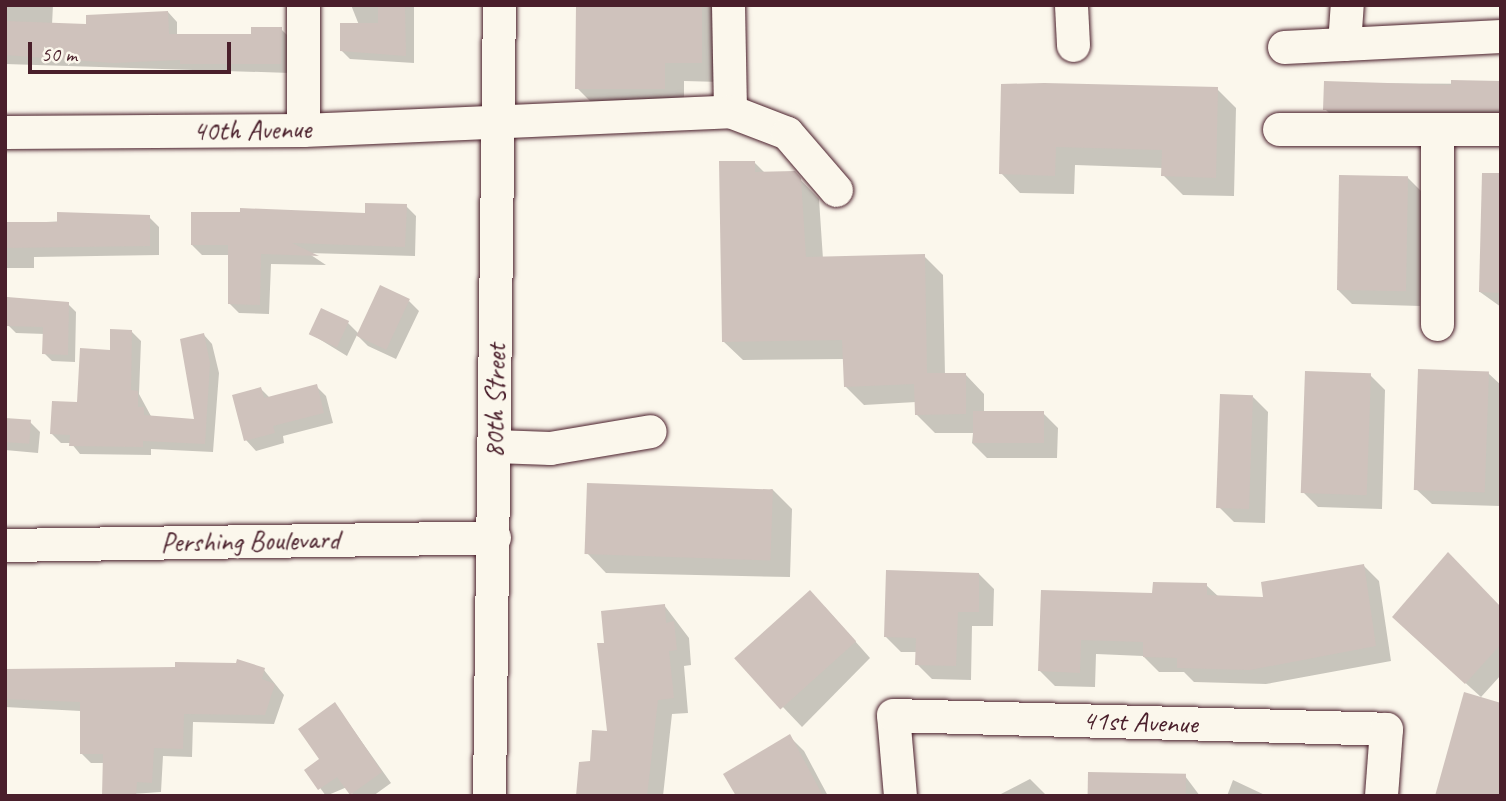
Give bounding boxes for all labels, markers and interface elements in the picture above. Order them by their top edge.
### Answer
scale bar [32,28,234,72]
text: 50 m [41,41,77,67]
street label: 40th Avenue [193,112,311,148]
street label: 80th Street [477,343,513,459]
street label: Pershing Boulevard [160,523,340,559]
street label: 41st Avenue [1082,703,1198,741]

